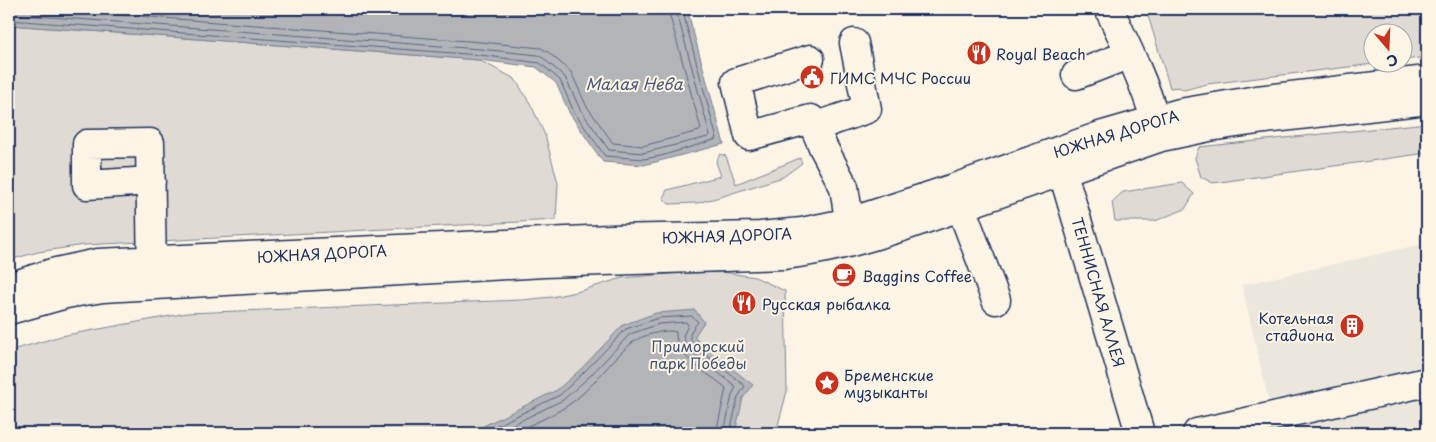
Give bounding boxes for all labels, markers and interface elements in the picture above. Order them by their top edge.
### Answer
north arrow [1364,22,1414,72]
restaurant icon: Royal Beach [966,40,992,66]
place label: Royal Beach [996,42,1086,65]
text: С [1384,49,1401,72]
public building icon: ГИМС МЧС России [799,64,825,90]
place label: ГИМС МЧС России [830,66,971,89]
water label: Малая Нева [585,71,684,95]
street label: ЮЖНАЯ ДОРОГА [1051,103,1182,163]
street label: ТЕННИСНАЯ АЛЛЕЯ [1067,214,1131,370]
street label: ЮЖНАЯ ДОРОГА [662,221,792,249]
street label: ЮЖНАЯ ДОРОГА [257,238,388,268]
cafe icon: Baggins Coffee [831,262,857,288]
place label: Baggins Coffee [862,264,972,287]
restaurant icon: Русская рыбалка [731,290,757,316]
place label: Русская рыбалка [762,292,891,315]
place label: Котельная стадиона [1259,306,1335,346]
building icon: Котельная стадиона [1339,313,1365,339]
park label: Приморский парк Победы [649,334,747,374]
place label: Бременские музыканты [844,363,934,403]
place icon: Бременские музыканты [814,370,840,396]

